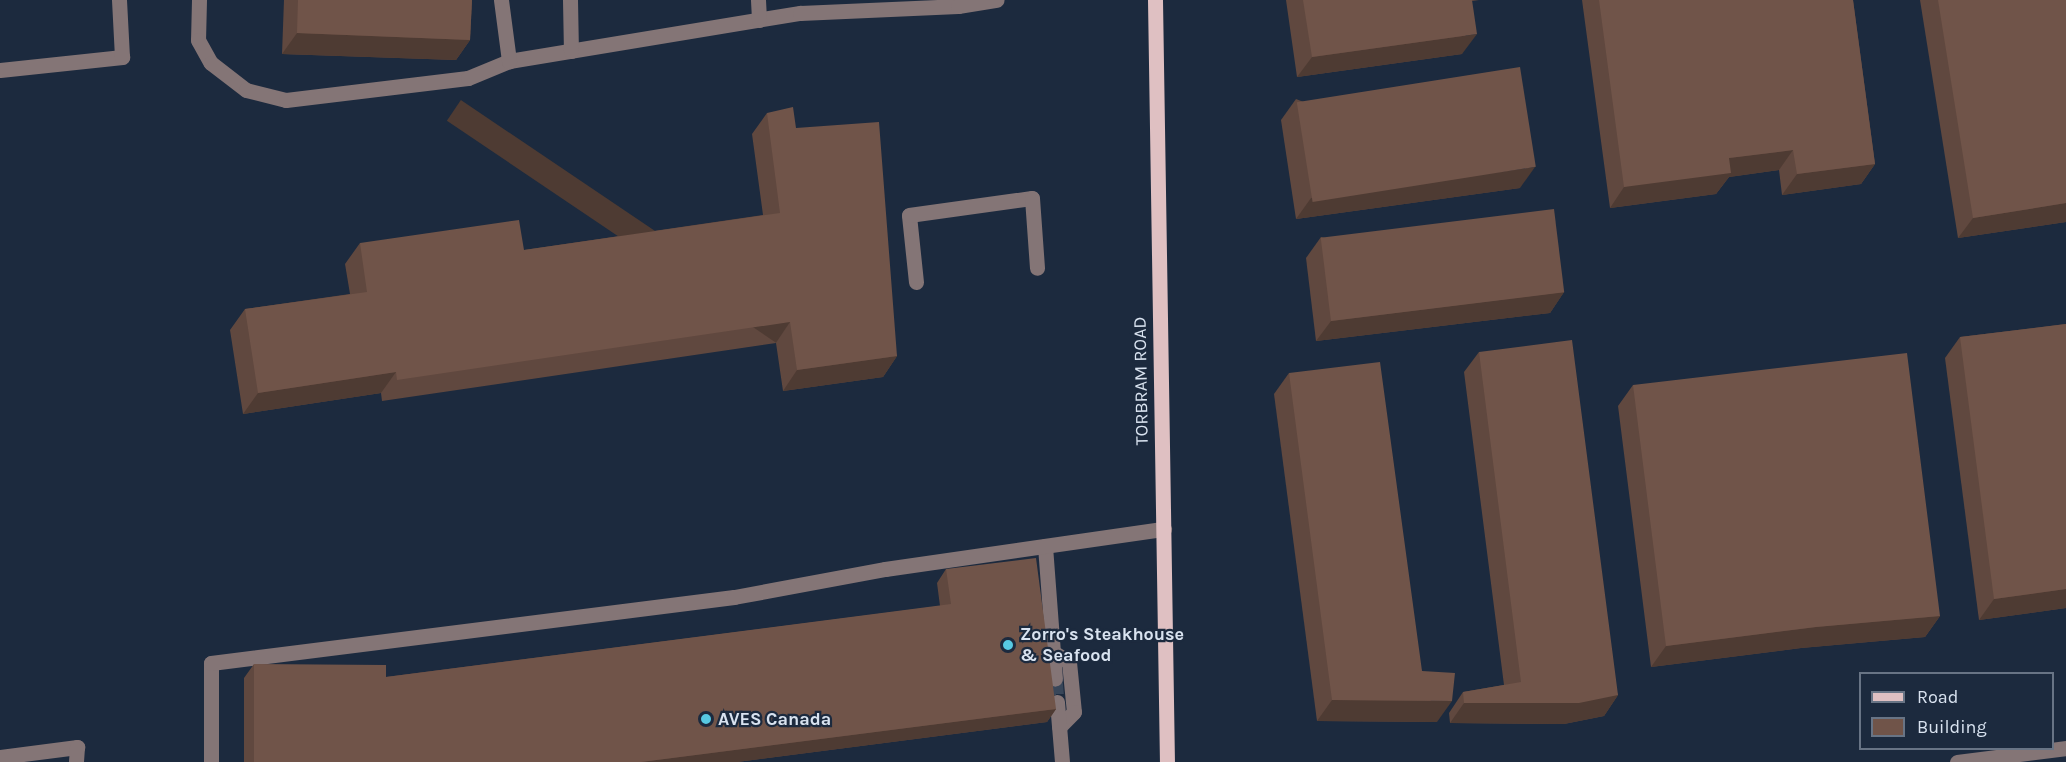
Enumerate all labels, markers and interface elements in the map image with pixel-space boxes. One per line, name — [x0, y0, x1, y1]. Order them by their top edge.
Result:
street label: TORBRAM ROAD — [1129, 317, 1153, 445]
place label: Zorro's Steakhouse & Seafood — [1020, 624, 1184, 666]
marker: Zorro's Steakhouse & Seafood — [1001, 638, 1015, 652]
legend — [1859, 672, 2054, 750]
text: Road — [1917, 686, 1958, 708]
place label: AVES Canada — [718, 708, 831, 730]
marker: AVES Canada — [699, 712, 713, 726]
text: Building — [1917, 716, 1987, 738]

